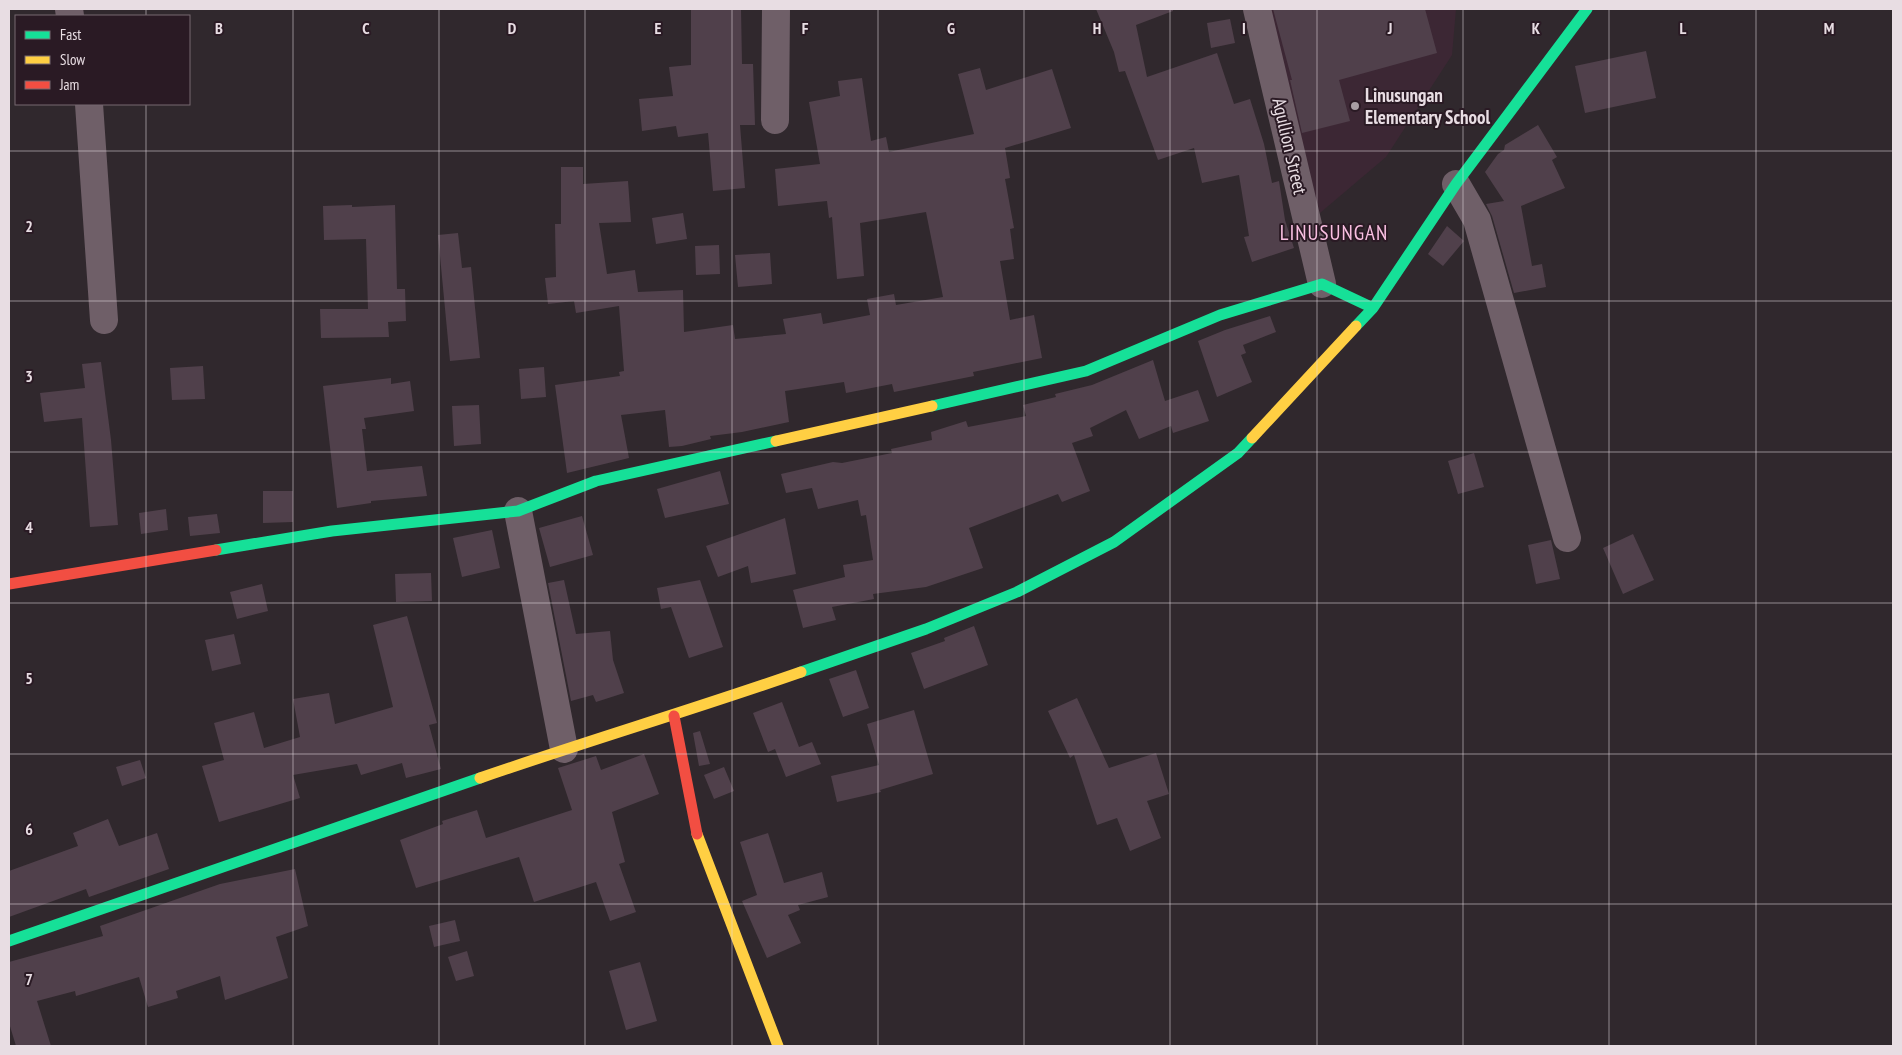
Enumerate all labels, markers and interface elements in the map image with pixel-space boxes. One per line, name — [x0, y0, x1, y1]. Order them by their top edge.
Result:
legend — [15, 15, 190, 105]
text: B — [215, 18, 223, 38]
text: C — [362, 18, 370, 38]
text: D — [508, 18, 517, 38]
text: E — [655, 18, 662, 38]
text: F — [802, 18, 809, 38]
text: G — [947, 18, 955, 38]
text: H — [1093, 18, 1101, 38]
text: I — [1242, 18, 1246, 38]
text: J — [1387, 18, 1392, 38]
text: K — [1532, 18, 1541, 38]
text: L — [1680, 18, 1687, 38]
text: M — [1824, 18, 1834, 38]
text: Fast — [60, 25, 81, 44]
text: Slow — [60, 50, 85, 69]
text: Jam — [59, 75, 79, 94]
place label: Linusungan Elementary School — [1365, 83, 1490, 129]
street label: Agullion Street — [1267, 95, 1313, 197]
marker: Linusungan Elementary School — [1349, 100, 1361, 112]
text: 2 — [25, 216, 33, 236]
district label: LINUSUNGAN — [1280, 219, 1388, 246]
text: 3 — [25, 366, 33, 386]
text: 4 — [25, 517, 33, 537]
text: 5 — [25, 668, 33, 688]
text: 6 — [25, 819, 33, 839]
text: 7 — [25, 969, 33, 989]

